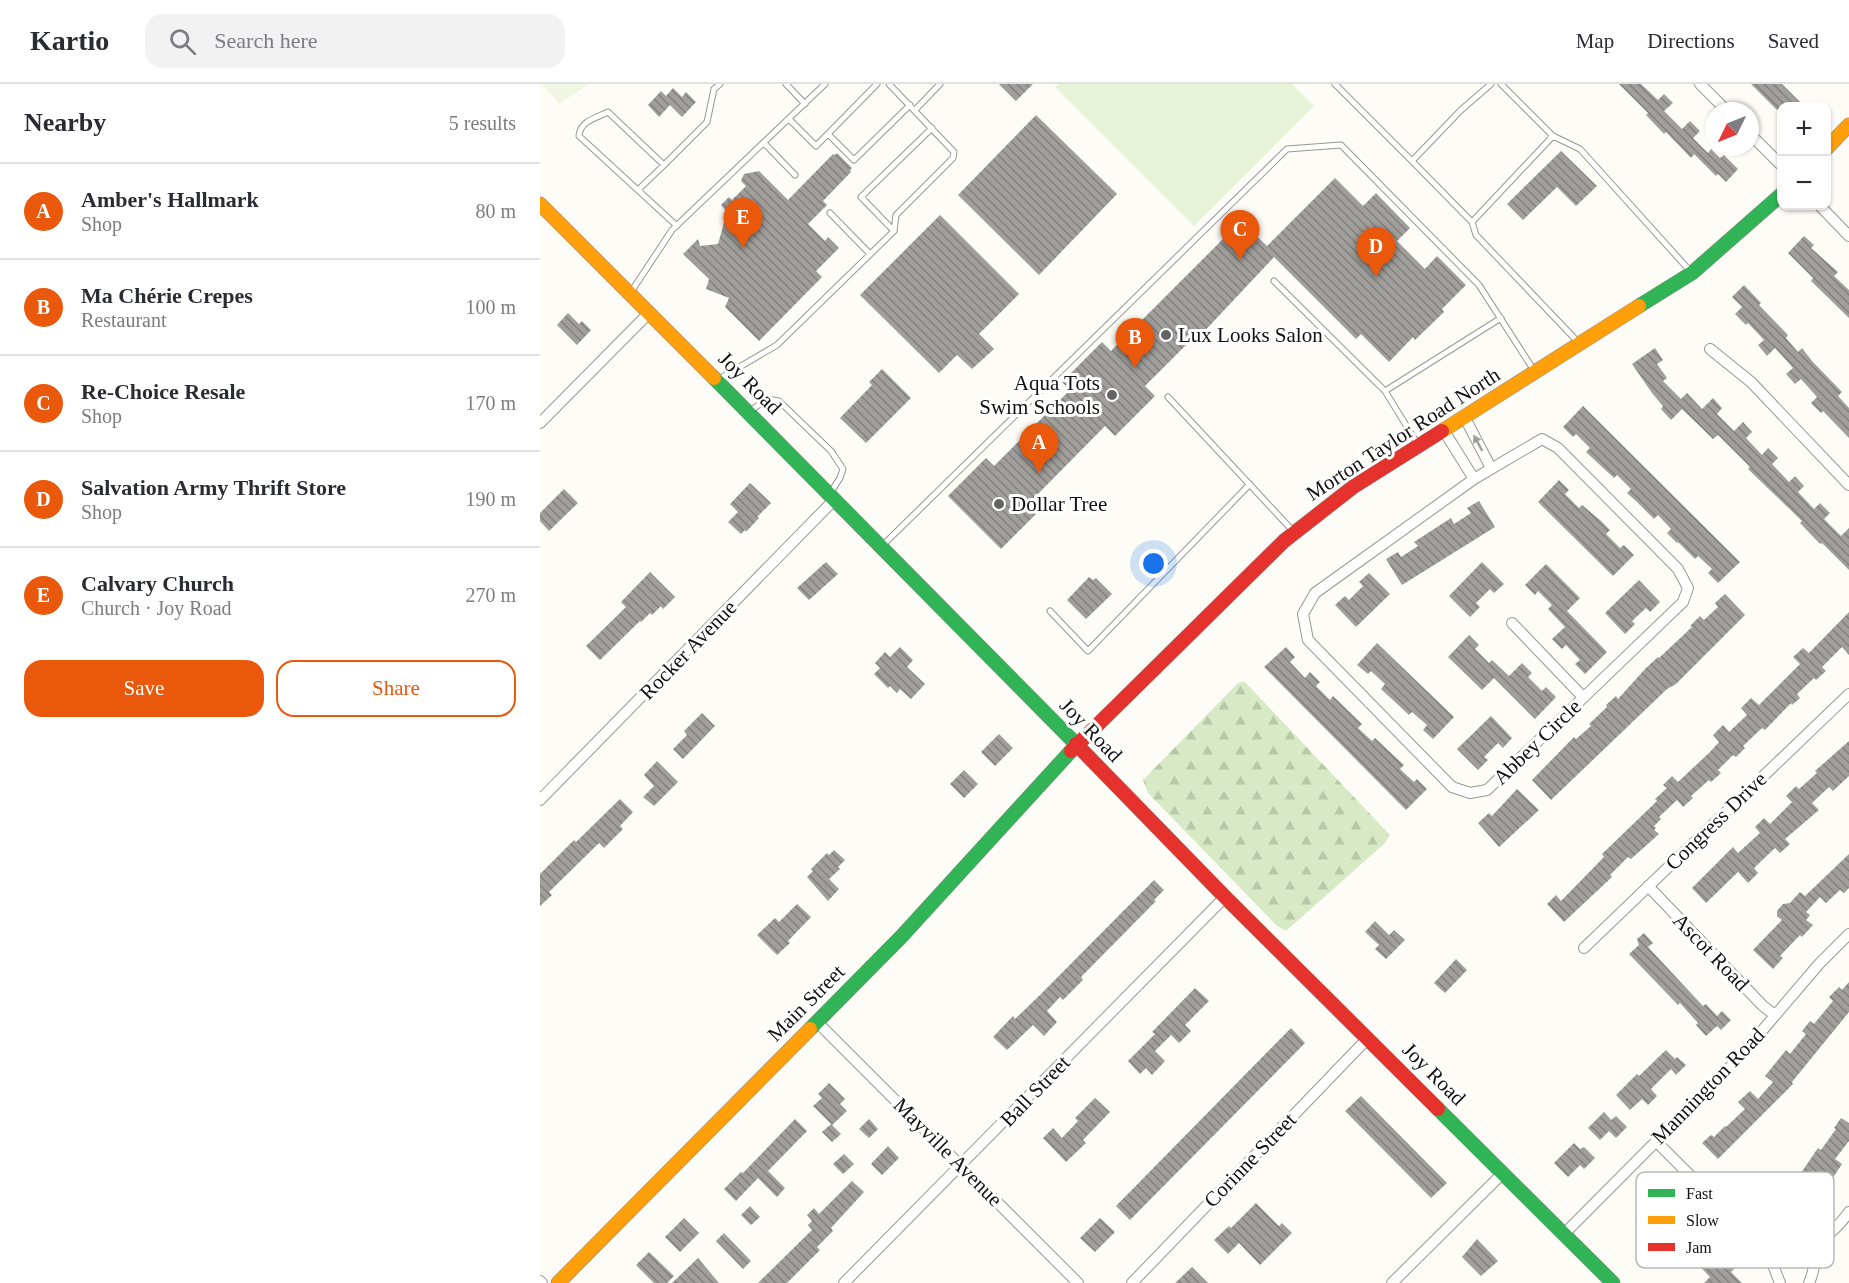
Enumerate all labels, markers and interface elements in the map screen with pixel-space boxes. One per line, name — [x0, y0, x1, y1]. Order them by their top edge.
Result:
search box — [145, 14, 565, 68]
text: Kartio — [30, 25, 109, 56]
icon: search — [166, 25, 199, 58]
text: Search here — [214, 28, 318, 53]
text: Map — [1576, 29, 1614, 53]
text: Directions — [1647, 29, 1735, 53]
text: Saved — [1768, 29, 1819, 53]
north arrow — [1705, 102, 1759, 156]
map controls — [1777, 102, 1831, 210]
button: + — [1777, 102, 1831, 156]
text: Nearby — [24, 108, 106, 137]
text: 5 results — [449, 112, 516, 134]
button: − — [1777, 156, 1831, 210]
text: Amber's Hallmark — [81, 187, 259, 212]
pin: E — [724, 198, 762, 248]
text: A — [36, 200, 51, 222]
text: 80 m — [475, 200, 516, 222]
pin: C — [1220, 210, 1260, 260]
text: Shop — [81, 213, 122, 235]
pin: D — [1356, 228, 1396, 277]
text: Ma Chérie Crepes — [81, 283, 253, 308]
text: B — [37, 296, 50, 318]
text: 100 m — [465, 296, 516, 318]
text: Restaurant — [81, 309, 167, 331]
pin: B — [1116, 318, 1154, 368]
place label: Lux Looks Salon — [1178, 323, 1323, 347]
marker: Lux Looks Salon — [1159, 328, 1173, 342]
street label: Joy Road — [714, 347, 787, 420]
street label: Morton Taylor Road North — [1302, 362, 1505, 506]
place label: Aqua Tots Swim Schools — [979, 371, 1100, 419]
text: Re-Choice Resale — [81, 379, 245, 404]
marker: Aqua Tots Swim Schools — [1105, 388, 1119, 402]
text: C — [36, 392, 51, 414]
text: 170 m — [465, 392, 516, 414]
text: Shop — [81, 405, 122, 427]
pin: A — [1020, 424, 1058, 473]
one-way arrow — [1473, 435, 1483, 452]
text: Salvation Army Thrift Store — [81, 475, 346, 500]
text: D — [36, 488, 51, 510]
text: 190 m — [465, 488, 516, 510]
place label: Dollar Tree — [1011, 492, 1107, 516]
marker: Dollar Tree — [992, 497, 1006, 511]
text: Shop — [81, 501, 122, 523]
your location — [1139, 549, 1168, 578]
text: Calvary Church — [81, 571, 234, 596]
text: E — [37, 584, 50, 606]
text: 270 m — [465, 584, 516, 606]
street label: Rocker Avenue — [635, 595, 741, 705]
text: Church · Joy Road — [81, 597, 232, 619]
button: Save — [24, 660, 264, 717]
button: Share — [276, 660, 516, 717]
street label: Joy Road — [1055, 693, 1127, 767]
street label: Abbey Circle — [1488, 694, 1586, 790]
street label: Congress Drive — [1660, 767, 1772, 875]
street label: Ascot Road — [1668, 908, 1754, 996]
street label: Main Street — [763, 960, 849, 1046]
street label: Mannington Road — [1646, 1023, 1770, 1149]
street label: Joy Road — [1398, 1038, 1471, 1111]
street label: Ball Street — [995, 1050, 1075, 1131]
street label: Mayville Avenue — [889, 1093, 1007, 1211]
street label: Corinne Street — [1199, 1108, 1301, 1212]
legend — [1636, 1172, 1834, 1268]
text: Fast — [1686, 1185, 1713, 1202]
text: Slow — [1686, 1212, 1719, 1229]
text: Jam — [1686, 1239, 1712, 1256]

